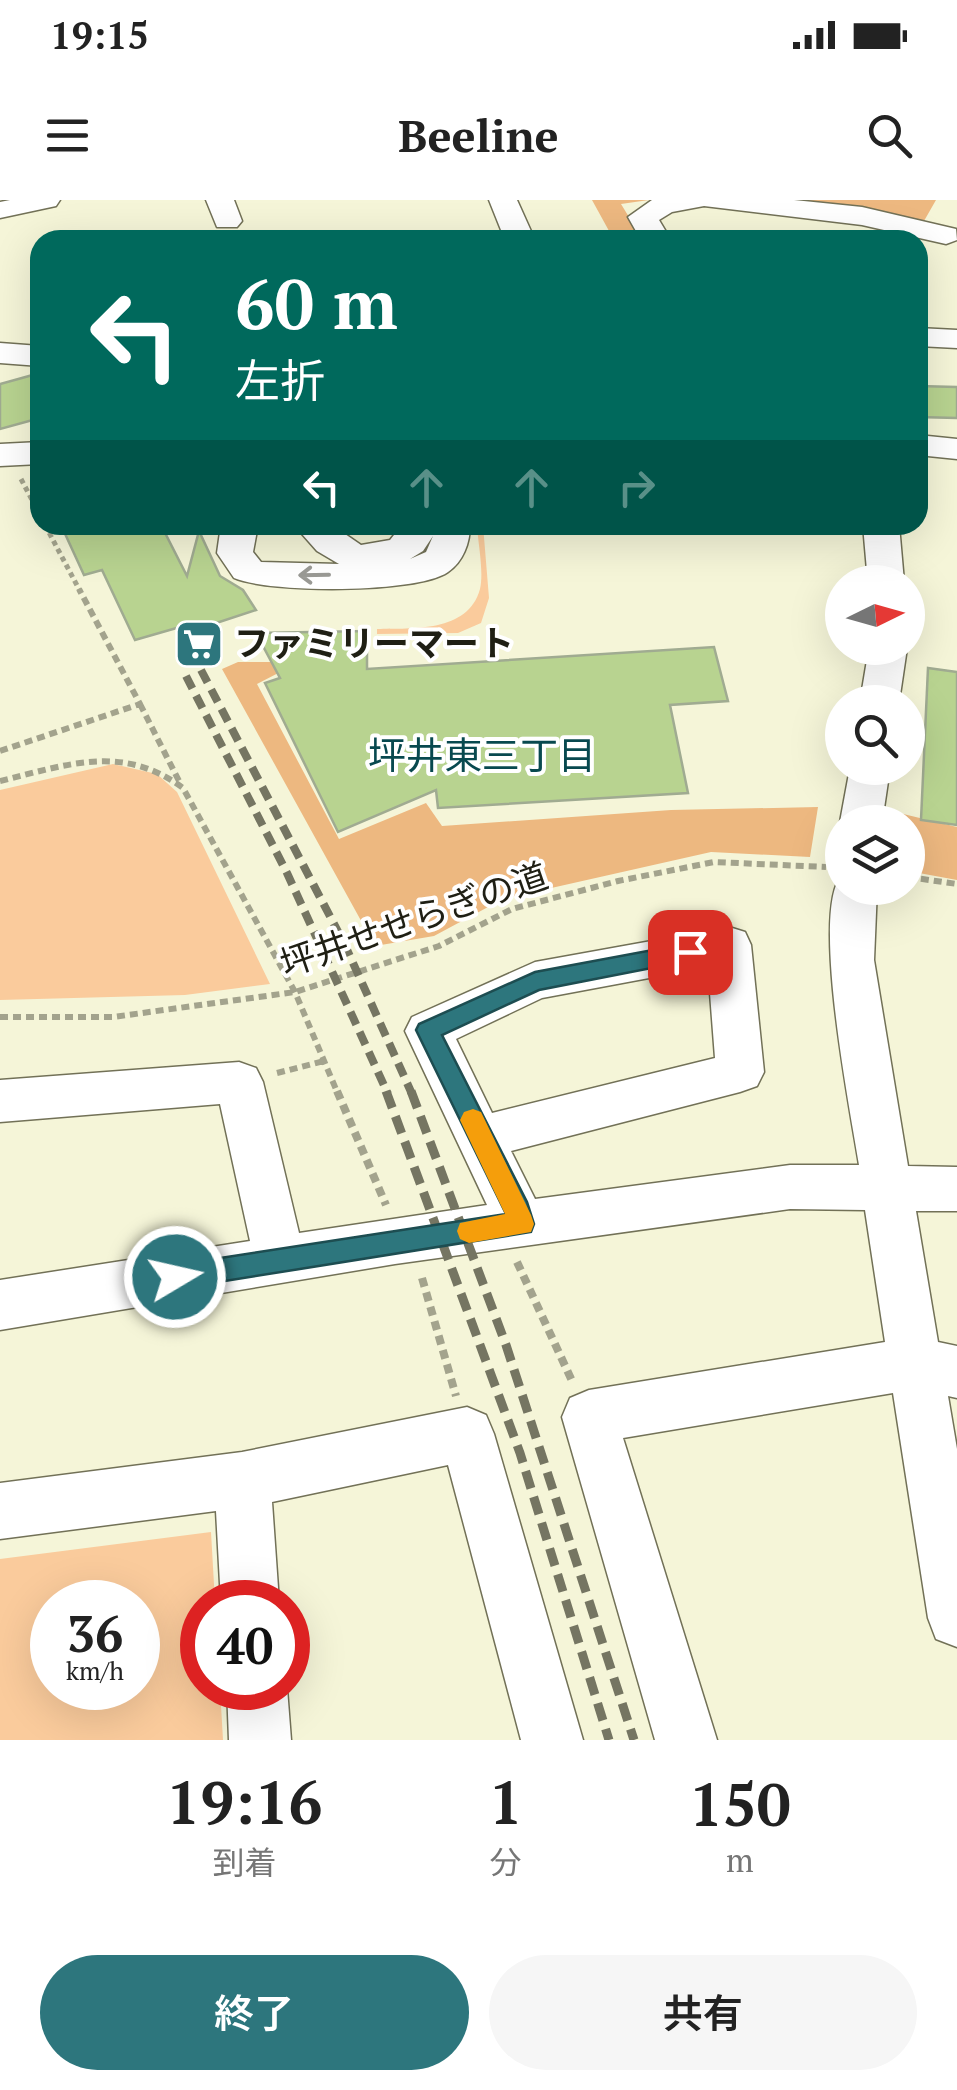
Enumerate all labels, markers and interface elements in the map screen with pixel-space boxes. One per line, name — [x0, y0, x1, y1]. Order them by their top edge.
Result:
text: 19:15 — [50, 10, 149, 60]
text: Beeline — [398, 105, 559, 165]
icon: menu — [40, 108, 95, 163]
icon: search — [862, 108, 917, 163]
text: 60 m — [235, 256, 398, 349]
icon: left — [70, 270, 200, 400]
text: 左折 — [235, 350, 325, 410]
icon: left — [294, 460, 349, 515]
icon: ahead — [399, 460, 454, 515]
icon: ahead — [504, 460, 559, 515]
icon: right — [609, 460, 664, 515]
north arrow — [825, 565, 925, 665]
map controls — [825, 565, 925, 905]
one-way arrow — [299, 566, 332, 584]
supermarket icon: ファミリーマート — [173, 618, 225, 670]
place label: ファミリーマート — [234, 620, 514, 666]
button: search — [825, 685, 925, 785]
district label: 坪井東三丁目 — [368, 730, 596, 780]
button: layers — [825, 805, 925, 905]
street label: 坪井せせらぎの道 — [274, 852, 554, 986]
pin — [648, 910, 733, 995]
icon: arrive — [663, 925, 718, 980]
position arrow — [123, 1225, 227, 1329]
speed limit sign: 40 — [180, 1580, 310, 1710]
text: 36 — [67, 1600, 123, 1666]
text: km/h — [66, 1654, 124, 1687]
text: 19:16 — [166, 1762, 322, 1841]
text: 1 — [489, 1762, 523, 1841]
text: 150 — [689, 1764, 791, 1843]
text: m — [726, 1839, 754, 1881]
text: 到着 — [212, 1841, 276, 1883]
text: 分 — [490, 1841, 522, 1883]
button: 終了 — [40, 1955, 469, 2070]
button: 共有 — [489, 1955, 917, 2070]

